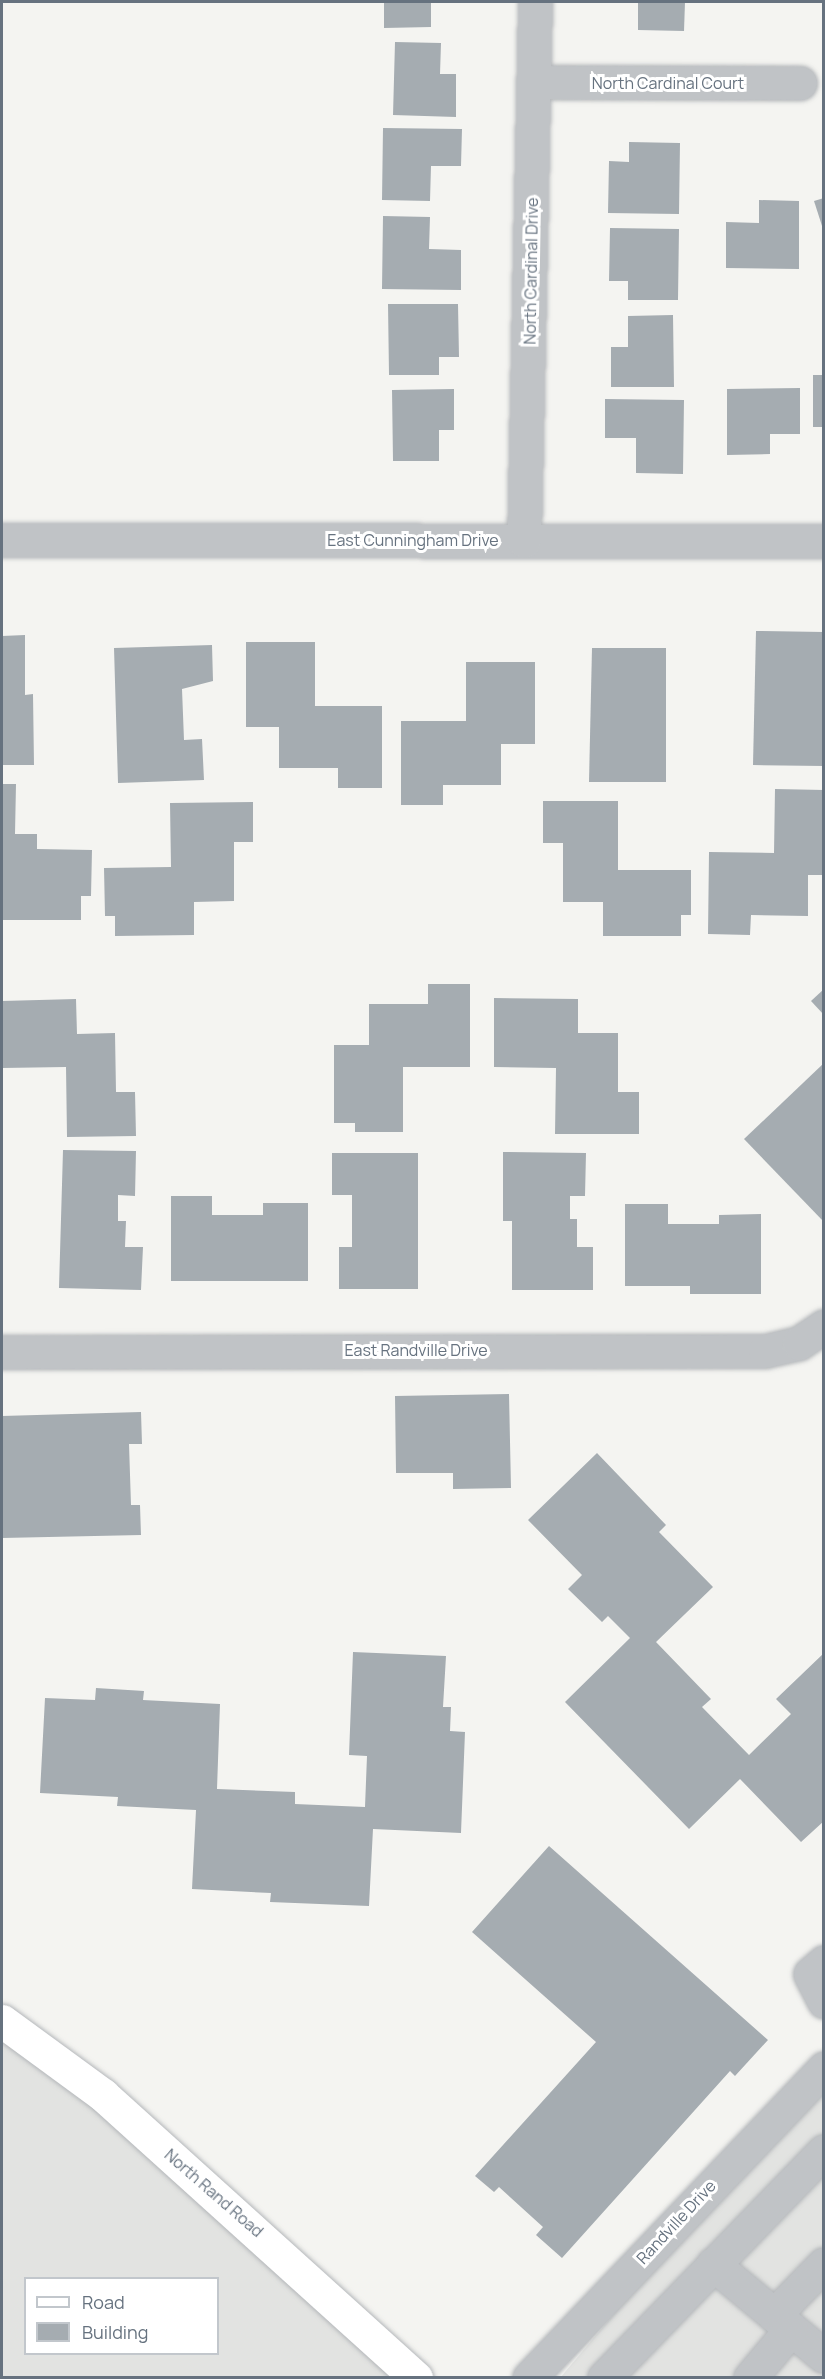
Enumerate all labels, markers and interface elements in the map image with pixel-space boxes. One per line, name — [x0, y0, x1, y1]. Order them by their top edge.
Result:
street label: North Cardinal Court — [592, 73, 744, 93]
street label: North Cardinal Drive — [520, 197, 542, 345]
street label: East Cunningham Drive — [327, 530, 499, 550]
street label: East Randville Drive — [344, 1340, 488, 1360]
street label: North Rand Road — [161, 2145, 267, 2241]
street label: Randville Drive — [632, 2176, 720, 2268]
legend — [24, 2277, 219, 2355]
text: Road — [82, 2290, 125, 2314]
text: Building — [82, 2320, 148, 2344]

